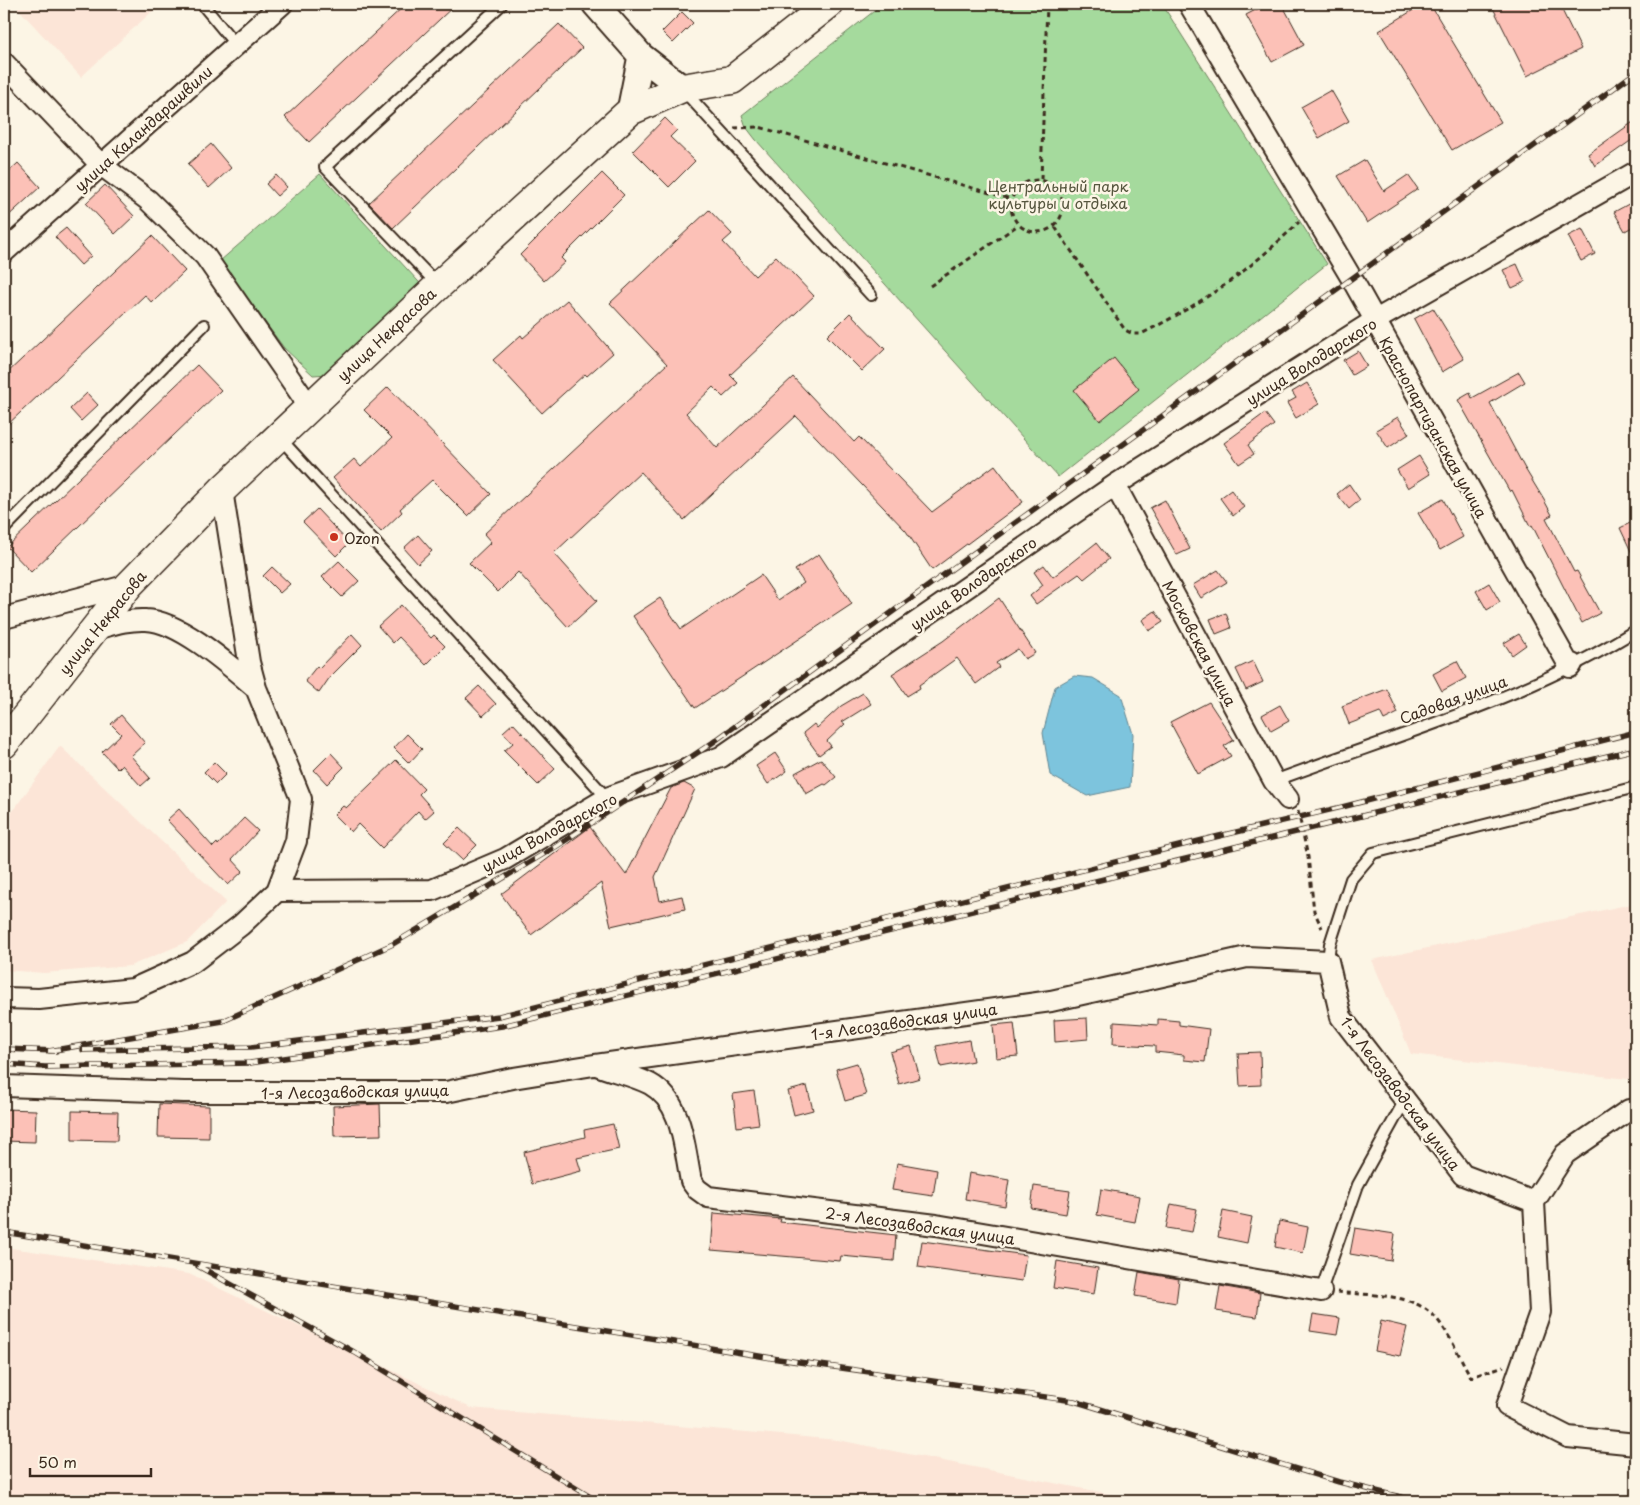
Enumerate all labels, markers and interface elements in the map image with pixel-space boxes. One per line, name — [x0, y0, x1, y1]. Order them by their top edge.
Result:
street label: улица Каландарашвили — [69, 60, 217, 196]
park label: Центральный парк культуры и отдыха — [988, 174, 1128, 214]
street label: улица Некрасова — [331, 281, 441, 386]
street label: улица Володарского — [1241, 311, 1381, 411]
street label: Краснопартизанская улица — [1374, 332, 1494, 522]
place label: Ozon — [344, 526, 380, 549]
street label: улица Володарского — [905, 530, 1041, 636]
marker: Ozon — [328, 531, 340, 543]
street label: улица Некрасова — [53, 564, 152, 679]
street label: Московская улица — [1157, 576, 1243, 710]
street label: Садовая улица — [1396, 669, 1510, 729]
street label: улица Володарского — [477, 787, 621, 877]
street label: 1-я Лесозаводская улица — [810, 996, 999, 1045]
street label: 1-я Лесозаводская улица — [1335, 1011, 1467, 1175]
street label: 1-я Лесозаводская улица — [261, 1078, 450, 1104]
street label: 2-я Лесозаводская улица — [824, 1200, 1017, 1250]
scale bar — [30, 1445, 151, 1477]
text: 50 m — [38, 1450, 77, 1473]

